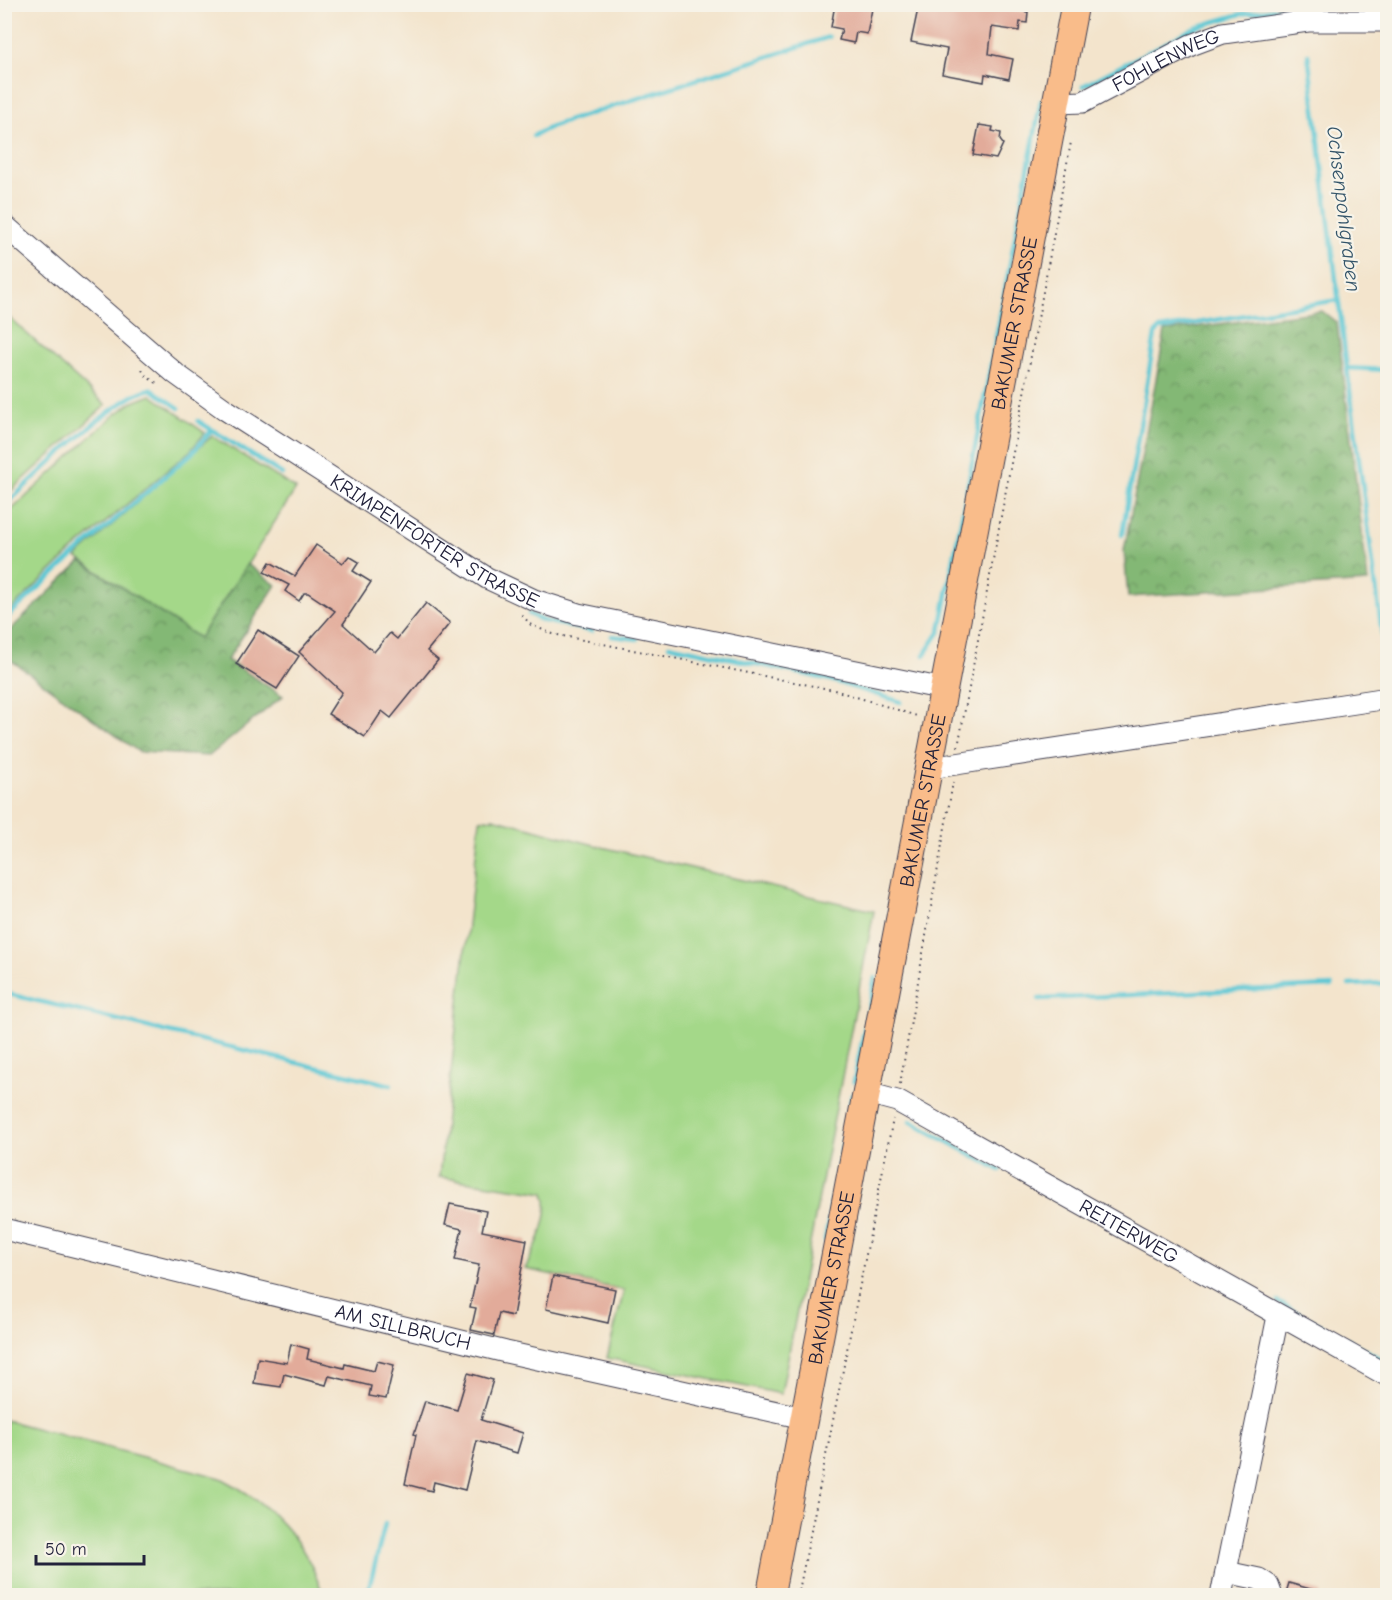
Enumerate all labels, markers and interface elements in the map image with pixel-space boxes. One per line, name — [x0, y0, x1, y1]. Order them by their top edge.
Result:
street label: FOHLENWEG — [1108, 24, 1223, 96]
water label: Ochsenpohlgraben — [1322, 125, 1366, 293]
street label: BAKUMER STRASSE — [986, 235, 1042, 412]
street label: KRIMPENFORTER STRASSE — [326, 469, 543, 612]
street label: BAKUMER STRASSE — [895, 712, 950, 889]
street label: BAKUMER STRASSE — [803, 1189, 859, 1366]
street label: REITERWEG — [1076, 1194, 1183, 1268]
street label: AM SILLBRUCH — [333, 1299, 473, 1355]
scale bar — [36, 1528, 144, 1566]
text: 50 m — [45, 1539, 87, 1560]

